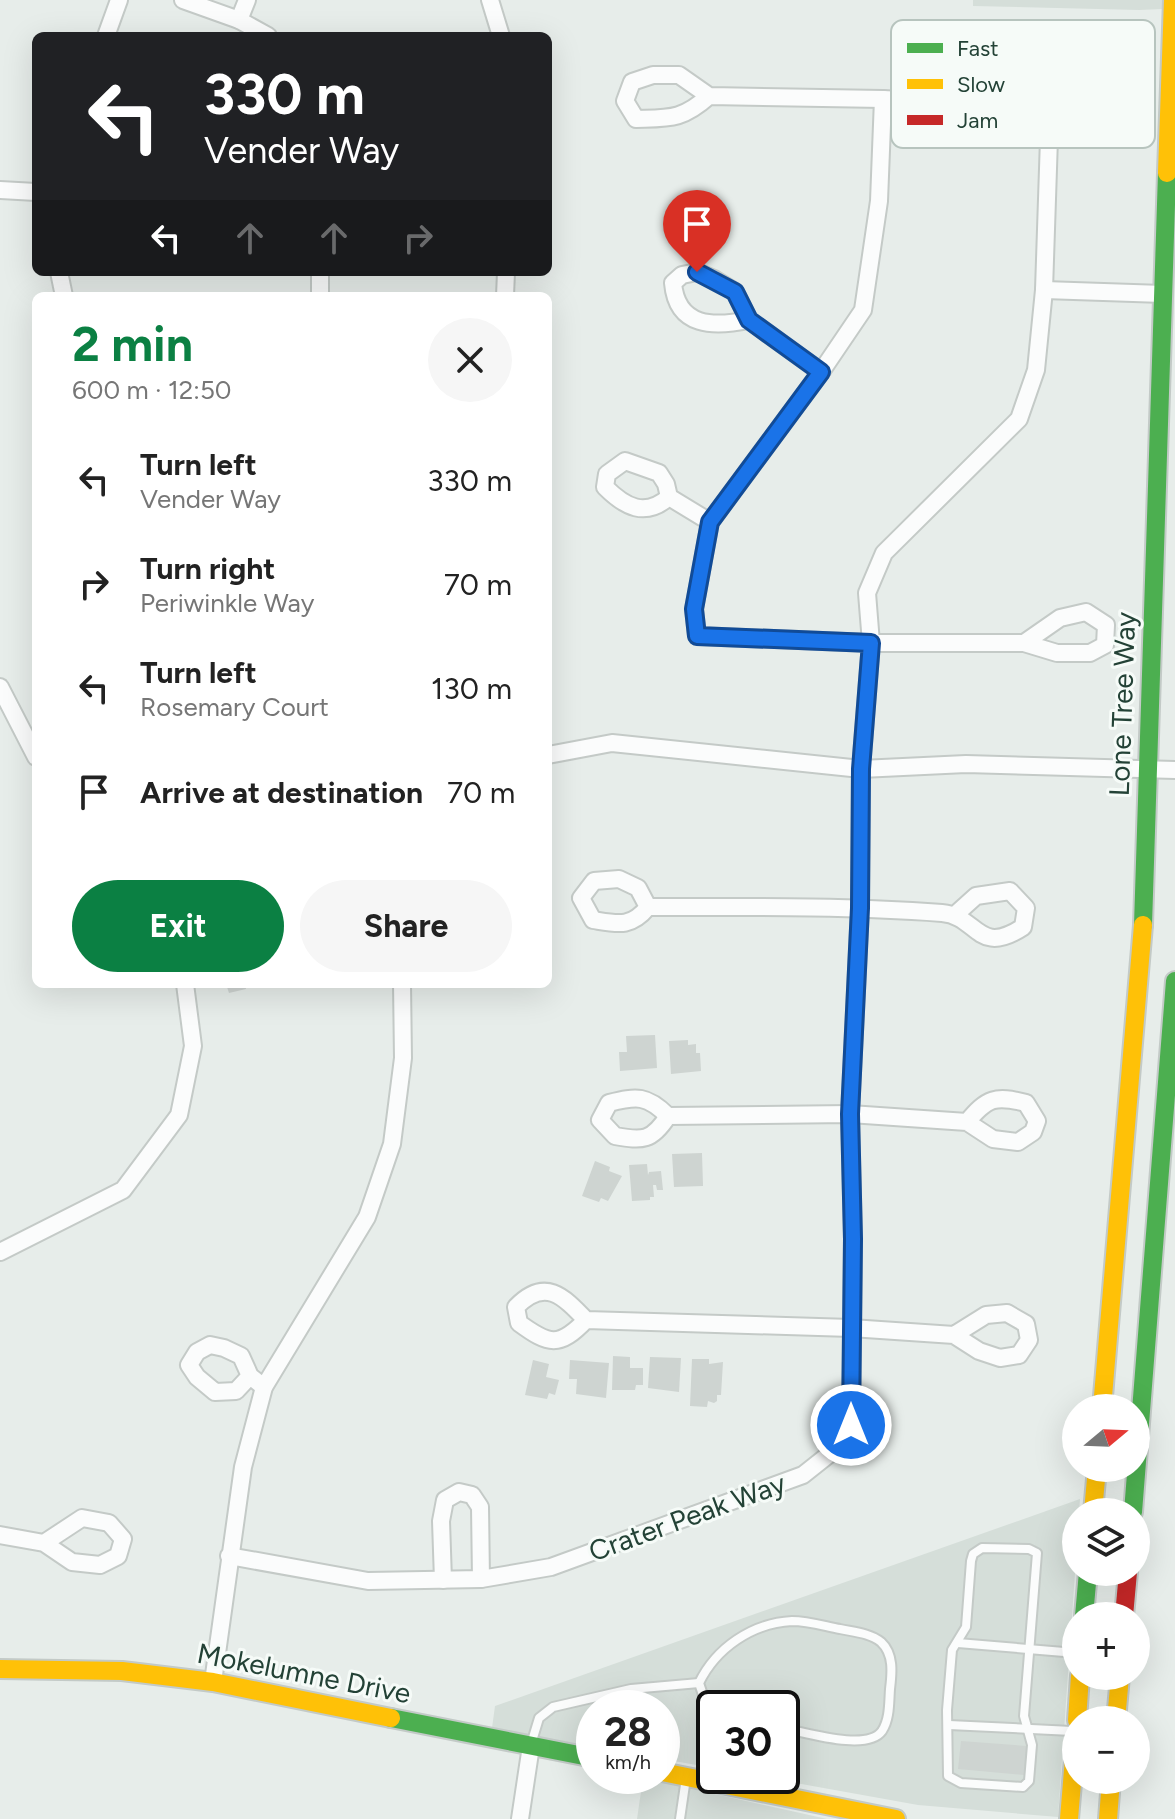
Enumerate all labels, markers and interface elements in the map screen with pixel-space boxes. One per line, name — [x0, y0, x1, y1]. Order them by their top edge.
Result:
legend — [891, 20, 1155, 148]
text: Fast — [957, 35, 999, 62]
text: 330 m — [204, 61, 365, 128]
icon: left — [72, 64, 176, 168]
text: Slow — [957, 71, 1006, 98]
text: Jam — [957, 107, 998, 134]
text: Vender Way — [204, 129, 399, 172]
pin — [663, 190, 731, 272]
icon: arrive — [675, 202, 719, 246]
icon: left — [144, 216, 188, 260]
icon: ahead — [228, 216, 272, 260]
icon: ahead — [312, 216, 356, 260]
icon: right — [396, 216, 440, 260]
text: 2 min — [72, 315, 193, 373]
button: close — [428, 318, 512, 402]
text: 600 m · 12:50 — [72, 374, 232, 406]
text: Turn left — [140, 446, 257, 483]
icon: left — [72, 458, 116, 502]
text: 330 m — [427, 462, 512, 499]
text: Vender Way — [140, 483, 281, 515]
text: Turn right — [140, 550, 275, 587]
icon: right — [72, 562, 116, 606]
text: 70 m — [444, 566, 512, 603]
text: Periwinkle Way — [140, 587, 314, 619]
street label: Lone Tree Way — [1102, 611, 1142, 797]
text: Turn left — [140, 654, 257, 691]
icon: left — [72, 666, 116, 710]
text: 130 m — [431, 670, 512, 707]
text: Rosemary Court — [140, 691, 329, 723]
icon: arrive — [72, 770, 116, 814]
text: Arrive at destination — [140, 774, 423, 811]
text: 70 m — [447, 774, 515, 811]
button: Exit — [72, 880, 284, 972]
button: Share — [300, 880, 512, 972]
position arrow — [809, 1383, 893, 1467]
north arrow — [1062, 1394, 1150, 1482]
map controls — [1062, 1394, 1150, 1794]
street label: Crater Peak Way — [584, 1466, 790, 1568]
button: layers — [1062, 1498, 1150, 1586]
button: + — [1062, 1602, 1150, 1690]
street label: Mokelumne Drive — [194, 1636, 414, 1710]
speed limit sign: 30 — [696, 1690, 800, 1794]
button: − — [1062, 1706, 1150, 1794]
text: 28 — [604, 1708, 652, 1756]
text: km/h — [605, 1750, 651, 1774]

